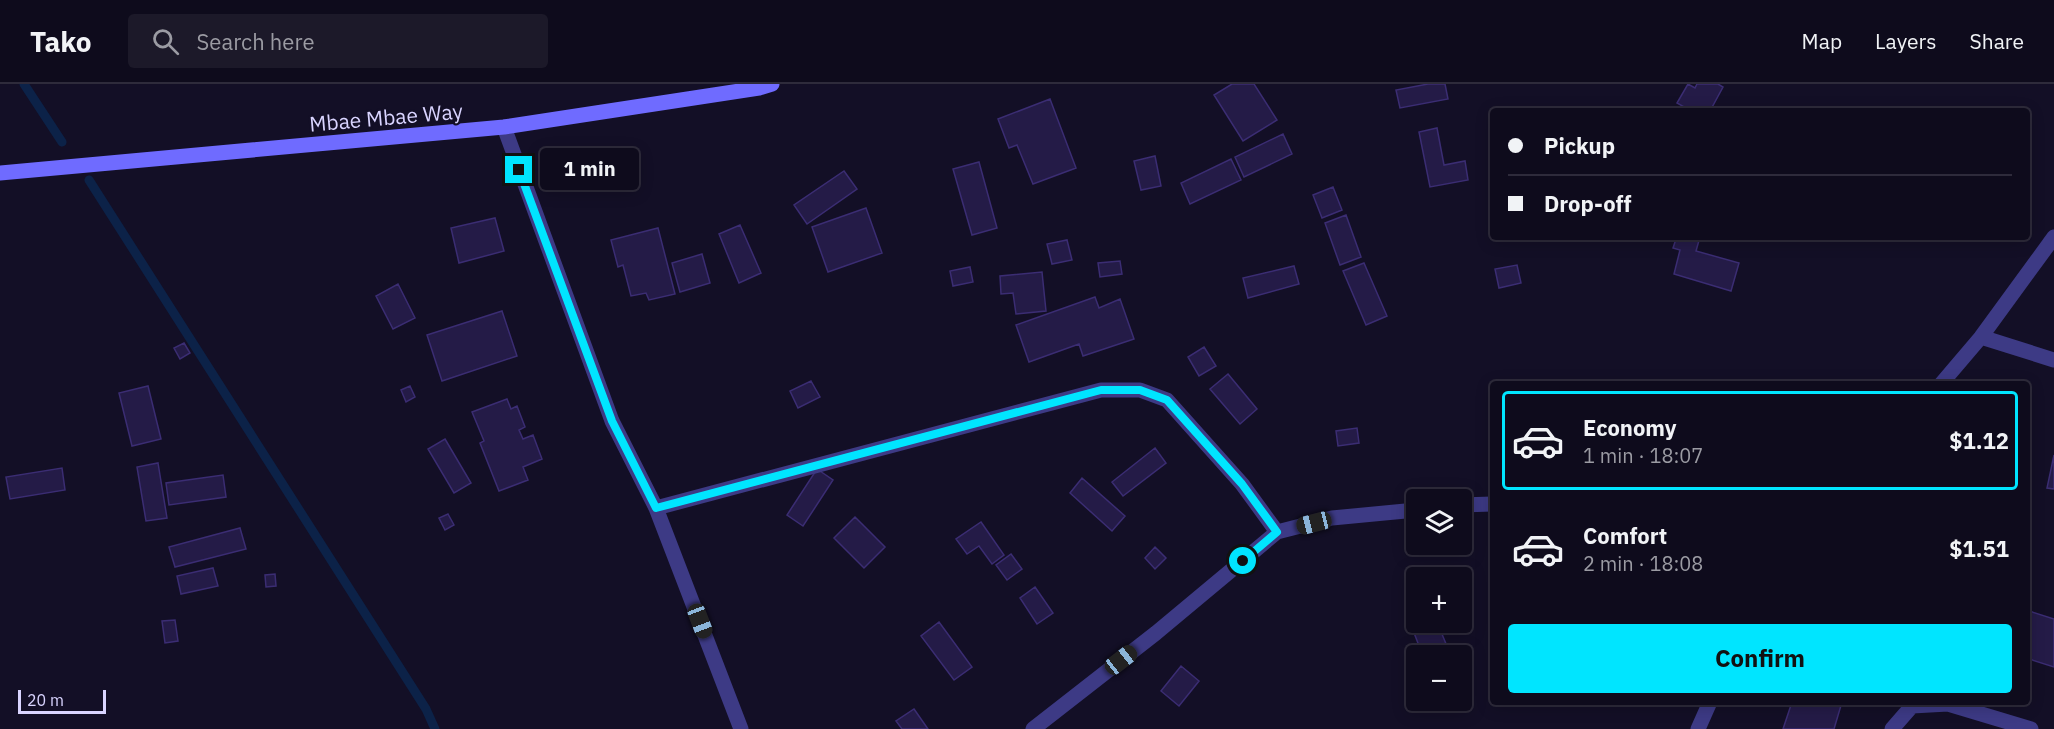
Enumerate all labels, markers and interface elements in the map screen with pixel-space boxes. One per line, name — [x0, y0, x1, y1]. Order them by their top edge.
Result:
search box — [128, 14, 548, 68]
text: Tako — [30, 23, 92, 60]
icon: search — [149, 25, 182, 58]
text: Search here — [197, 27, 314, 56]
text: Map — [1802, 27, 1842, 55]
text: Layers — [1875, 27, 1937, 55]
text: Share — [1970, 27, 2024, 55]
street label: Mbae Mbae Way — [308, 96, 464, 138]
text: Pickup — [1544, 131, 1615, 160]
callout: 1 min — [540, 149, 639, 191]
text: 1 min — [563, 155, 616, 182]
route end — [505, 156, 532, 183]
text: Drop-off — [1544, 189, 1631, 218]
text: Economy — [1583, 413, 1677, 442]
icon: car — [1511, 414, 1565, 468]
text: $1.12 — [1949, 426, 2009, 455]
text: 1 min · 18:07 — [1583, 442, 1703, 469]
map controls — [1406, 489, 1472, 711]
button: layers — [1406, 489, 1472, 555]
car — [1294, 510, 1334, 536]
text: Comfort — [1583, 521, 1667, 550]
icon: car — [1511, 522, 1565, 576]
text: $1.51 — [1949, 534, 2009, 563]
route start — [1229, 547, 1256, 574]
text: 2 min · 18:08 — [1583, 550, 1703, 577]
button: + — [1406, 567, 1472, 633]
car — [685, 601, 715, 641]
button: Confirm — [1508, 624, 2012, 693]
car — [1101, 642, 1141, 678]
button: − — [1406, 645, 1472, 711]
scale bar — [18, 687, 106, 714]
text: 20 m — [27, 690, 64, 710]

